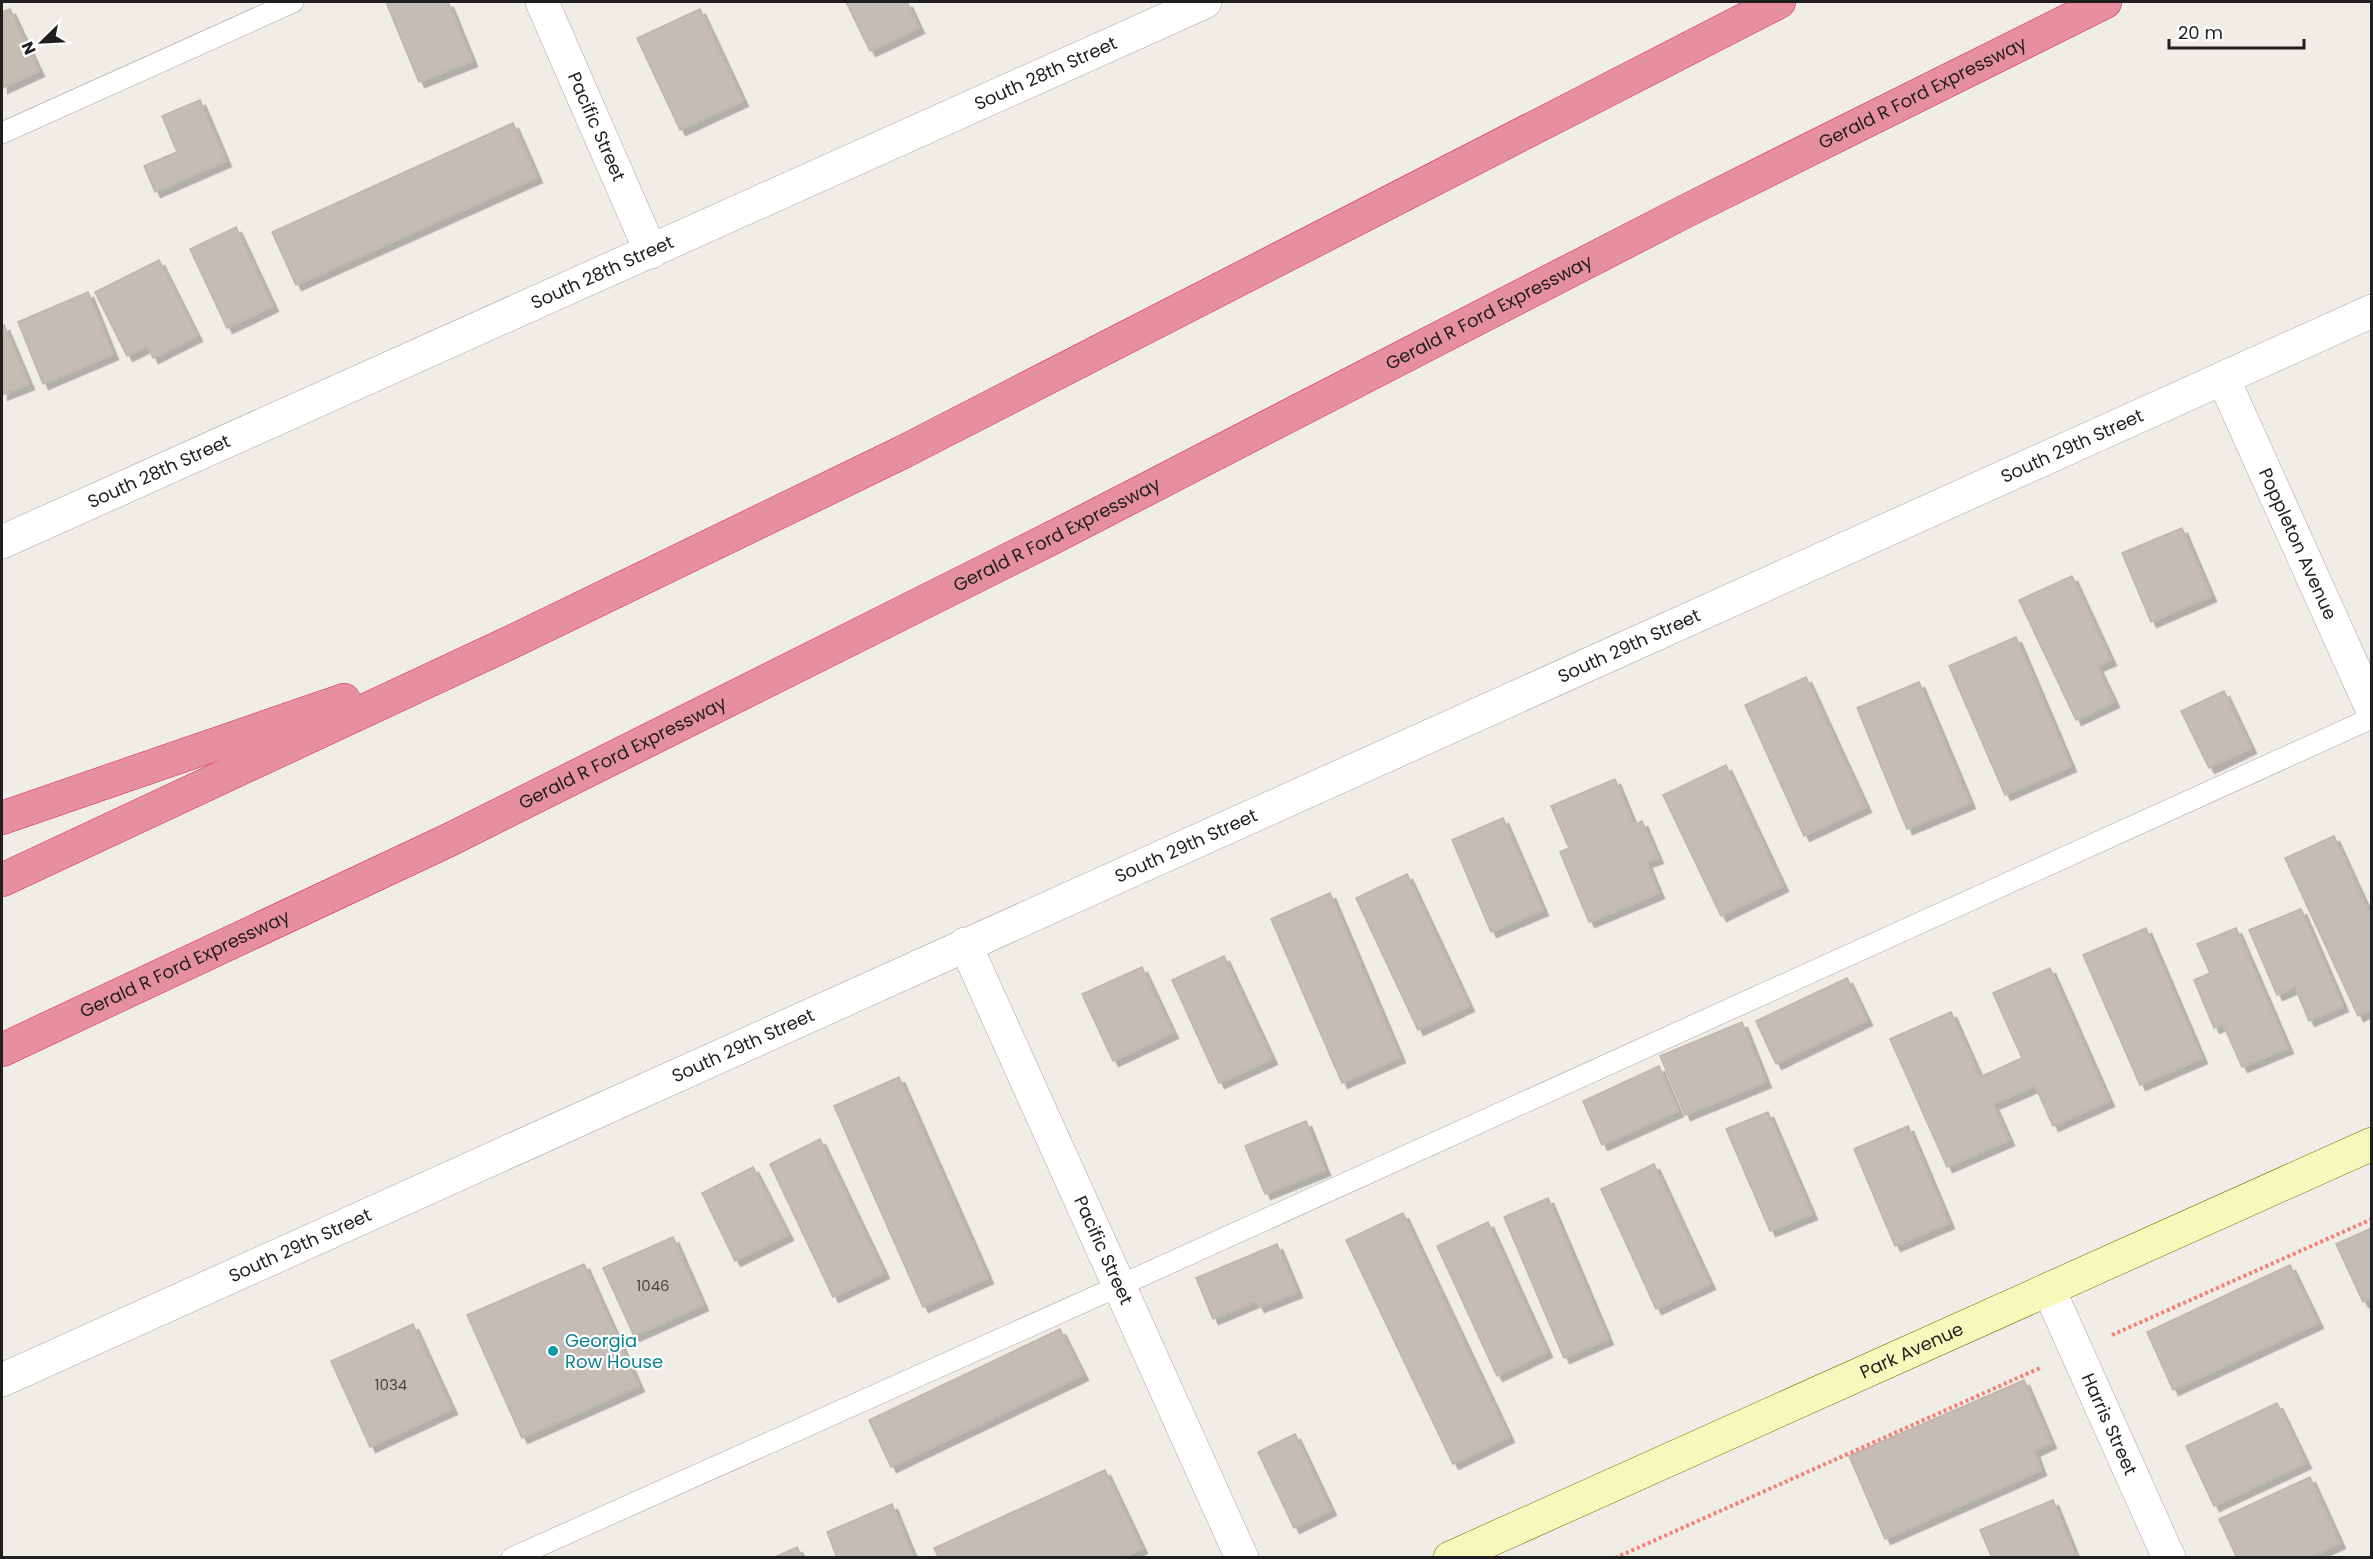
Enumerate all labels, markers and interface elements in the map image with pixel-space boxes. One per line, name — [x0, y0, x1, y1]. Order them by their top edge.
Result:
north arrow — [12, 12, 72, 72]
scale bar — [2169, 12, 2304, 50]
text: 20 m — [2178, 20, 2223, 45]
street label: South 28th Street — [970, 30, 1121, 116]
street label: Gerald R Ford Expressway — [1814, 30, 2031, 155]
text: N — [16, 38, 42, 58]
street label: Pacific Street — [562, 68, 632, 185]
street label: South 28th Street — [527, 229, 677, 315]
street label: Gerald R Ford Expressway — [1381, 248, 1596, 376]
street label: South 29th Street — [1997, 403, 2147, 489]
street label: South 28th Street — [83, 428, 234, 514]
street label: Poppleton Avenue — [2253, 464, 2343, 624]
street label: Gerald R Ford Expressway — [949, 471, 1165, 598]
street label: South 29th Street — [1554, 603, 1704, 689]
street label: Gerald R Ford Expressway — [514, 690, 731, 815]
street label: South 29th Street — [1111, 802, 1261, 888]
street label: Gerald R Ford Expressway — [75, 904, 294, 1024]
street label: South 29th Street — [668, 1002, 818, 1088]
street label: Pacific Street — [1068, 1192, 1139, 1308]
street label: South 29th Street — [225, 1202, 375, 1288]
house number: 1046 — [636, 1275, 670, 1296]
street label: Park Avenue — [1856, 1316, 1967, 1384]
place label: Georgia Row House — [565, 1328, 663, 1374]
marker: Georgia Row House — [546, 1344, 560, 1358]
street label: Harris Street — [2076, 1369, 2143, 1479]
house number: 1034 — [375, 1374, 407, 1395]

